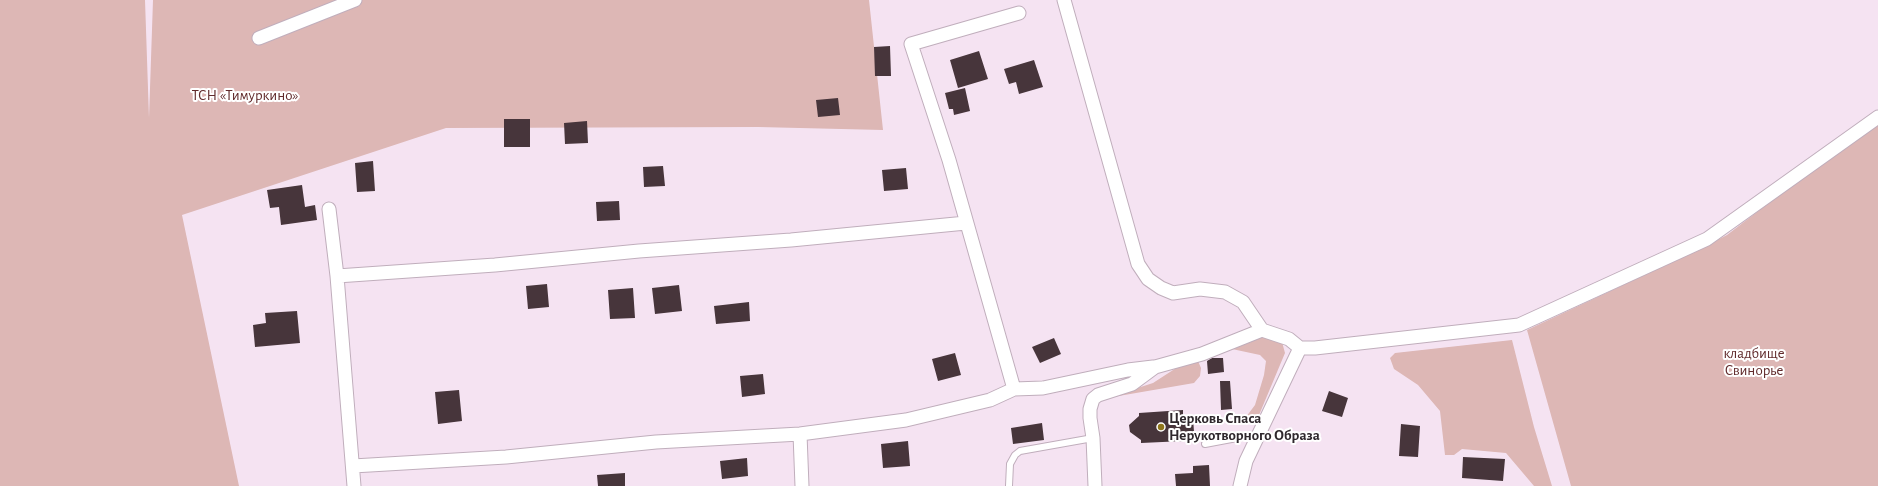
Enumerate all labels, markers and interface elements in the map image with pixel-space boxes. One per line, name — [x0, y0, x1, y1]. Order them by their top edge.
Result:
park label: ТСН «Тимуркино» — [192, 86, 298, 104]
park label: кладбище Свинорье — [1723, 344, 1785, 379]
place label: Церковь Спаса Нерукотворного Образа — [1169, 409, 1320, 444]
marker: Церковь Спаса Нерукотворного Образа — [1156, 422, 1166, 432]

